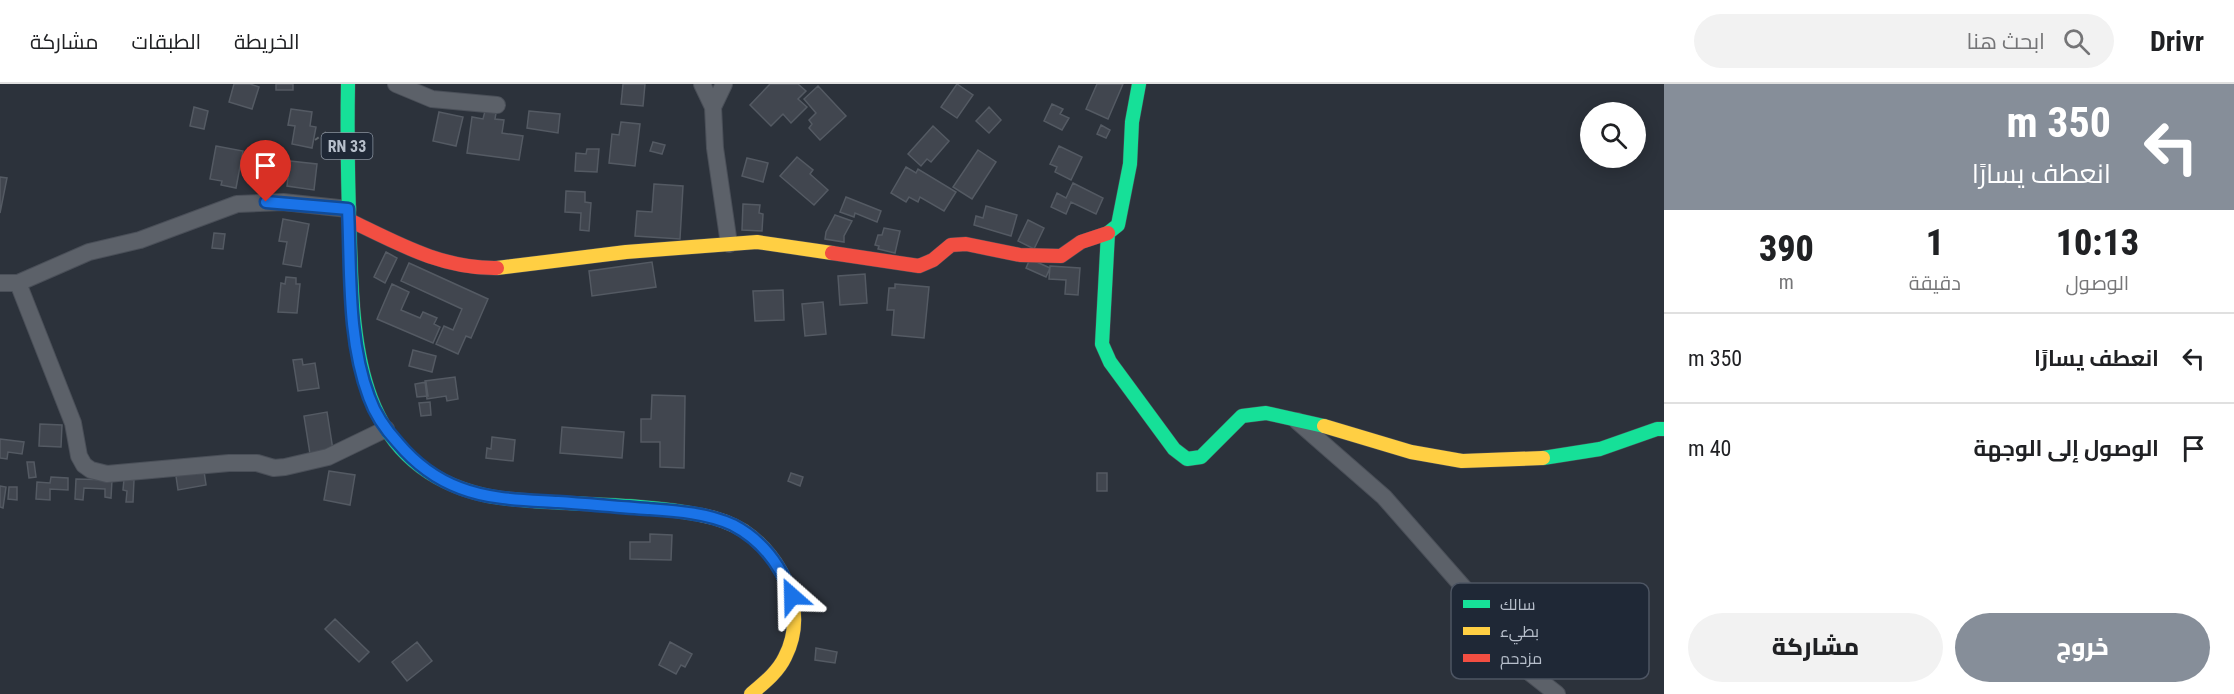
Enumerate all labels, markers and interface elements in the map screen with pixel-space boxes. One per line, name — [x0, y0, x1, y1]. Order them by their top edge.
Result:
search box — [1694, 14, 2114, 68]
icon: search — [2060, 25, 2093, 58]
text: Drivr — [2150, 25, 2204, 58]
text: ابحث هنا — [1966, 29, 2045, 54]
text: مشاركة — [30, 30, 99, 54]
text: الطبقات — [132, 30, 201, 54]
text: الخريطة — [234, 30, 300, 54]
text: 350 m — [2006, 98, 2111, 147]
map controls — [1580, 102, 1646, 168]
button: search — [1580, 102, 1646, 168]
icon: left — [2132, 108, 2210, 186]
road number: RN 33 — [322, 133, 372, 159]
pin — [240, 140, 291, 202]
icon: arrive — [249, 149, 282, 182]
text: انعطف يسارًا — [1972, 158, 2111, 190]
text: 1 — [1926, 222, 1944, 264]
text: 10:13 — [2056, 222, 2139, 264]
text: 390 — [1759, 228, 1814, 270]
text: m — [1779, 270, 1794, 294]
text: دقيقة — [1909, 271, 1961, 295]
text: الوصول — [2066, 271, 2129, 295]
icon: left — [2177, 342, 2210, 375]
text: 350 m — [1688, 346, 1742, 371]
text: انعطف يسارًا — [2034, 346, 2159, 371]
icon: arrive — [2177, 432, 2210, 465]
text: 40 m — [1688, 436, 1731, 461]
text: الوصول إلى الوجهة — [1974, 436, 2159, 461]
position arrow — [760, 564, 824, 628]
legend — [1451, 583, 1649, 679]
text: سالك — [1500, 595, 1535, 614]
button: مشاركة — [1688, 613, 1943, 682]
button: خروج — [1955, 613, 2210, 682]
text: بطيء — [1500, 622, 1539, 645]
text: مزدحم — [1500, 649, 1542, 670]

